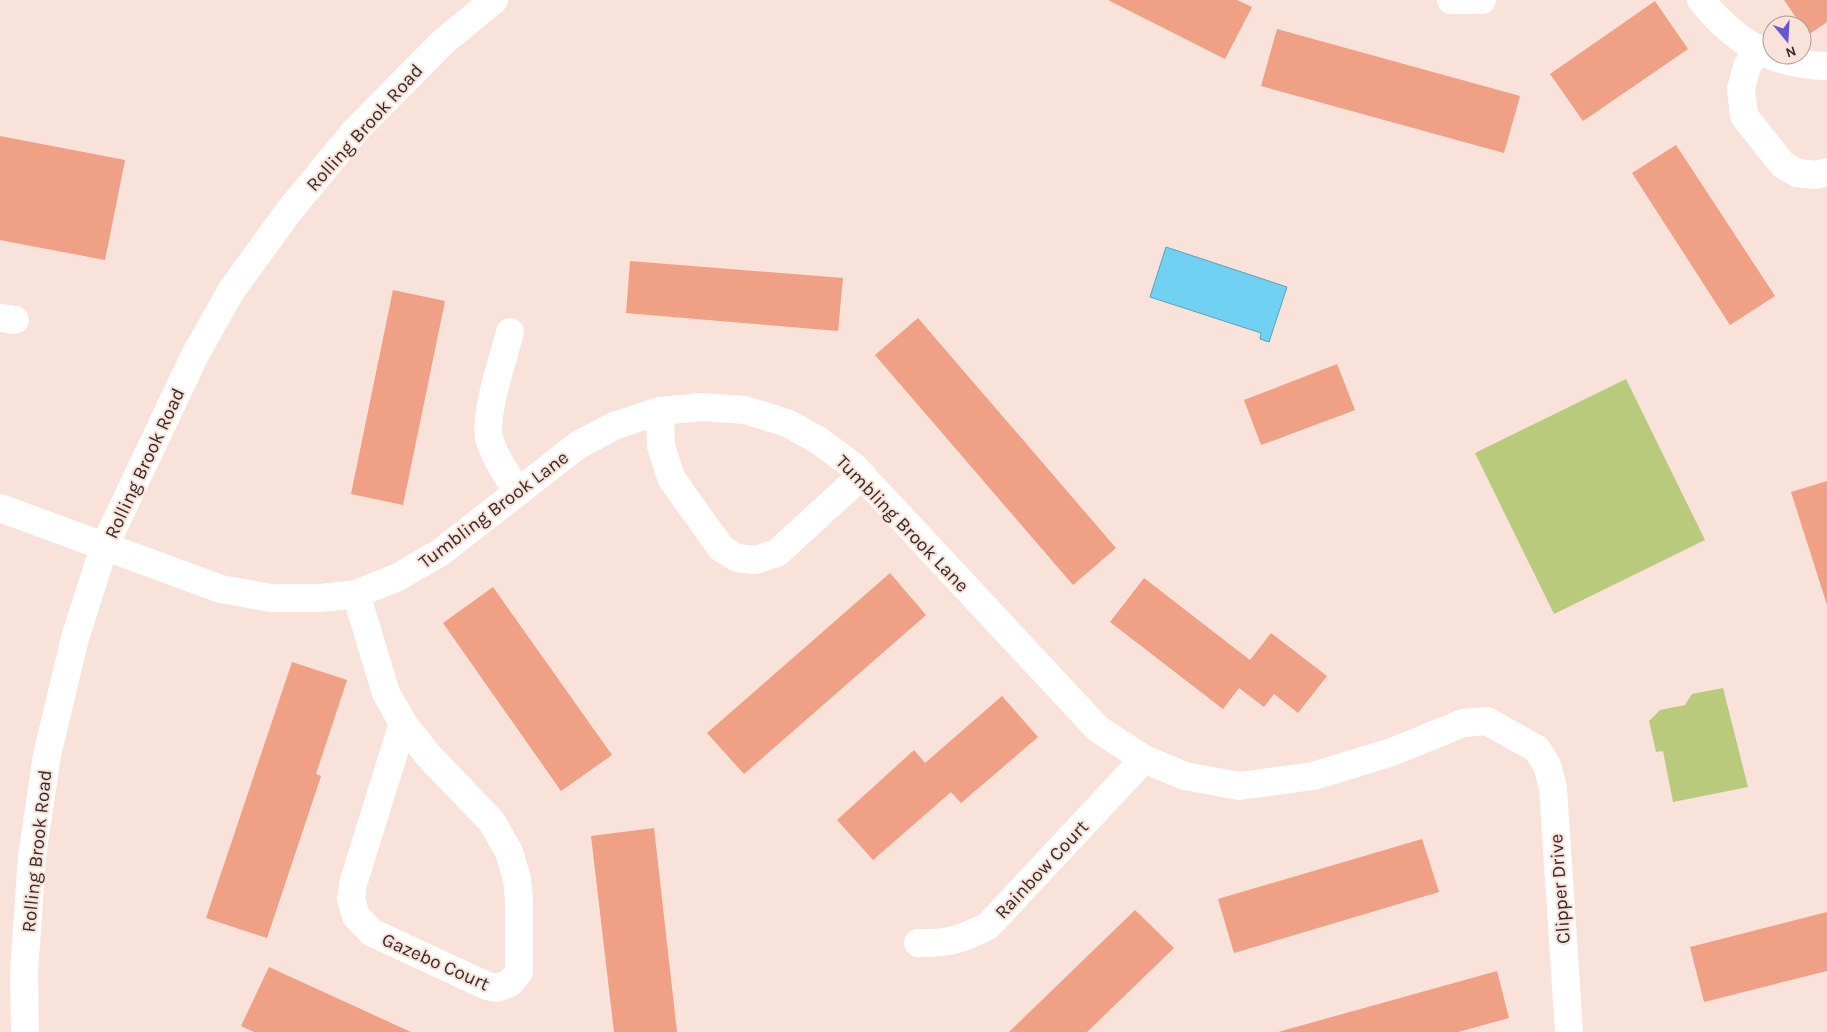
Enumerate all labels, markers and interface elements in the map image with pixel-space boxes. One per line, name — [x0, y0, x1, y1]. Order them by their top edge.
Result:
north arrow — [1762, 15, 1812, 65]
text: N — [1783, 42, 1798, 62]
street label: Rolling Brook Road — [302, 60, 428, 196]
street label: Rolling Brook Road — [100, 385, 189, 542]
street label: Tumbling Brook Lane — [414, 446, 573, 573]
street label: Tumbling Brook Lane — [831, 451, 973, 597]
street label: Rolling Brook Road — [18, 769, 56, 934]
street label: Rainbow Court — [990, 816, 1093, 924]
street label: Clipper Drive — [1545, 833, 1575, 945]
street label: Gazebo Court — [379, 928, 493, 995]

